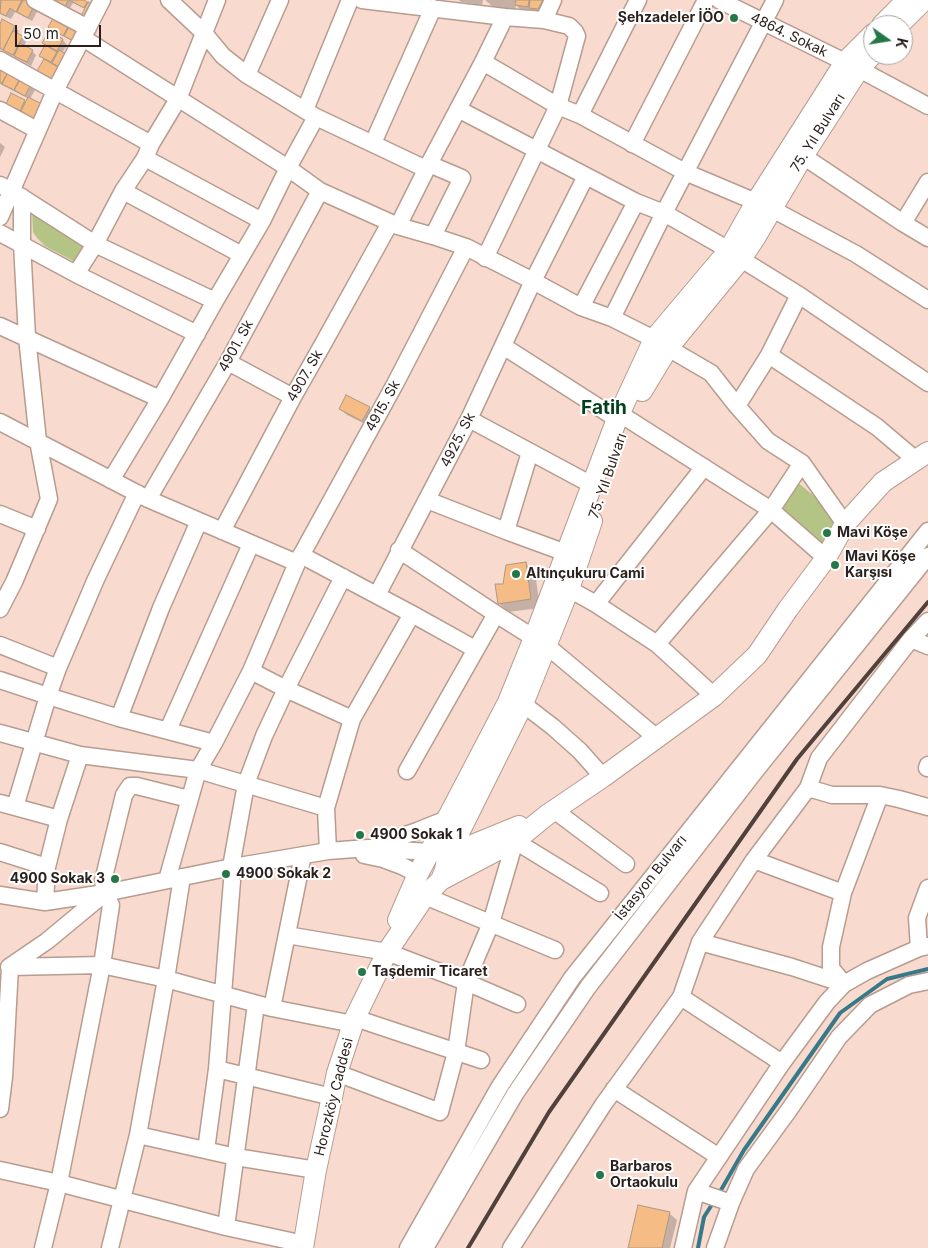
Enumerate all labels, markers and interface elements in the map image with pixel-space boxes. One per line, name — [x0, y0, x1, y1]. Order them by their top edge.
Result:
street label: 4864. Sokak — [748, 9, 830, 61]
place label: Şehzadeler İÖO — [618, 10, 724, 26]
marker: Şehzadeler İÖO — [728, 12, 740, 24]
scale bar — [18, 15, 104, 47]
north arrow — [863, 15, 913, 65]
text: 50 m — [23, 24, 59, 43]
text: K — [893, 36, 912, 50]
street label: 75. Yıl Bulvarı — [787, 91, 849, 175]
street label: 4901. Sk — [215, 317, 257, 375]
street label: 4907. Sk — [283, 347, 327, 405]
street label: 4915. Sk — [362, 377, 404, 435]
district label: Fatih — [581, 397, 627, 419]
street label: 4925. Sk — [437, 410, 479, 470]
street label: 75. Yıl Bulvarı — [586, 431, 630, 521]
place label: Mavi Köşe — [837, 525, 908, 541]
marker: Mavi Köşe — [821, 527, 833, 539]
place label: Mavi Köşe Karşısı — [845, 549, 916, 582]
marker: Mavi Köşe Karşısı — [829, 559, 841, 571]
place label: Altınçukuru Cami — [526, 566, 645, 582]
marker: Altınçukuru Cami — [510, 568, 522, 580]
place label: 4900 Sokak 1 — [370, 827, 462, 843]
marker: 4900 Sokak 1 — [354, 829, 366, 841]
street label: İstasyon Bulvarı — [612, 832, 690, 924]
place label: 4900 Sokak 2 — [236, 866, 331, 882]
marker: 4900 Sokak 2 — [220, 868, 232, 880]
place label: 4900 Sokak 3 — [10, 871, 105, 887]
marker: 4900 Sokak 3 — [109, 873, 121, 885]
place label: Taşdemir Ticaret — [372, 964, 488, 980]
marker: Taşdemir Ticaret — [356, 966, 368, 978]
street label: Horozköy Caddesi — [311, 1036, 357, 1158]
place label: Barbaros Ortaokulu — [610, 1159, 678, 1192]
marker: Barbaros Ortaokulu — [594, 1169, 606, 1181]

